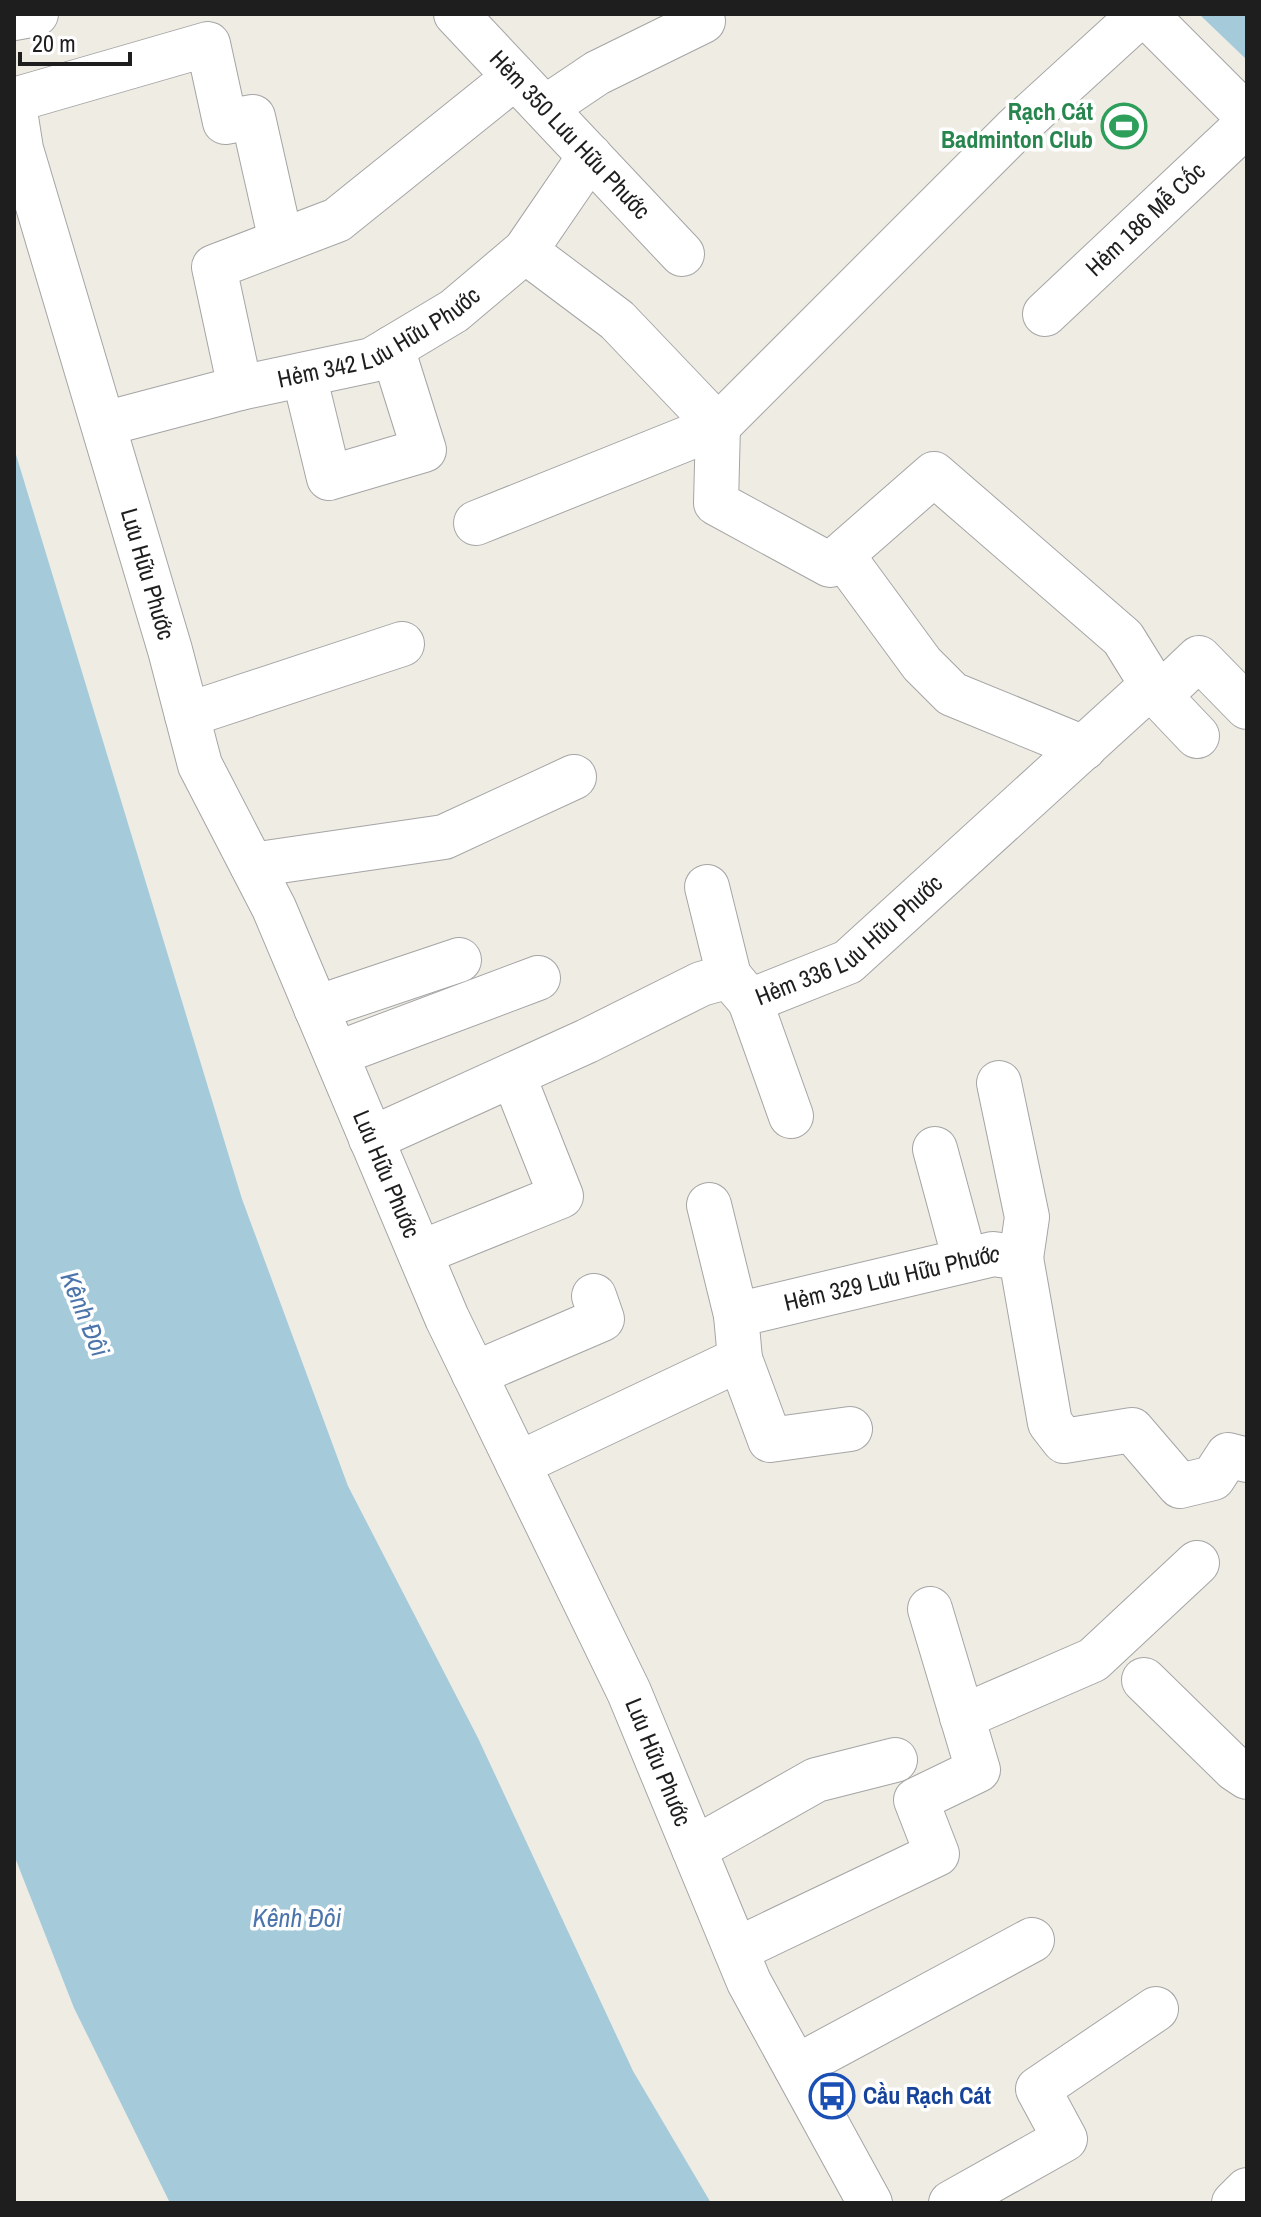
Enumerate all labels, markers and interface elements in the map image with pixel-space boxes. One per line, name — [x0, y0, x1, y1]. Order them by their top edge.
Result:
scale bar — [20, 16, 130, 66]
text: 20 m — [32, 27, 76, 59]
street label: Hẻm 350 Lưu Hữu Phước — [483, 43, 658, 226]
place label: Rạch Cát Badminton Club — [941, 95, 1093, 155]
sports icon: Rạch Cát Badminton Club — [1100, 102, 1148, 150]
street label: Hẻm 186 Mễ Cốc — [1078, 154, 1212, 283]
street label: Hẻm 342 Lưu Hữu Phước — [274, 279, 486, 395]
street label: Lưu Hữu Phước — [114, 504, 183, 644]
street label: Hẻm 336 Lưu Hữu Phước — [750, 867, 949, 1012]
street label: Lưu Hữu Phước — [346, 1105, 428, 1243]
street label: Hẻm 329 Lưu Hữu Phước — [780, 1237, 1002, 1318]
water label: Kênh Đôi — [53, 1266, 118, 1362]
street label: Lưu Hữu Phước — [618, 1693, 700, 1831]
water label: Kênh Đôi — [253, 1900, 342, 1935]
bus stop icon: Cầu Rạch Cát — [808, 2072, 856, 2120]
place label: Cầu Rạch Cát — [863, 2079, 991, 2111]

